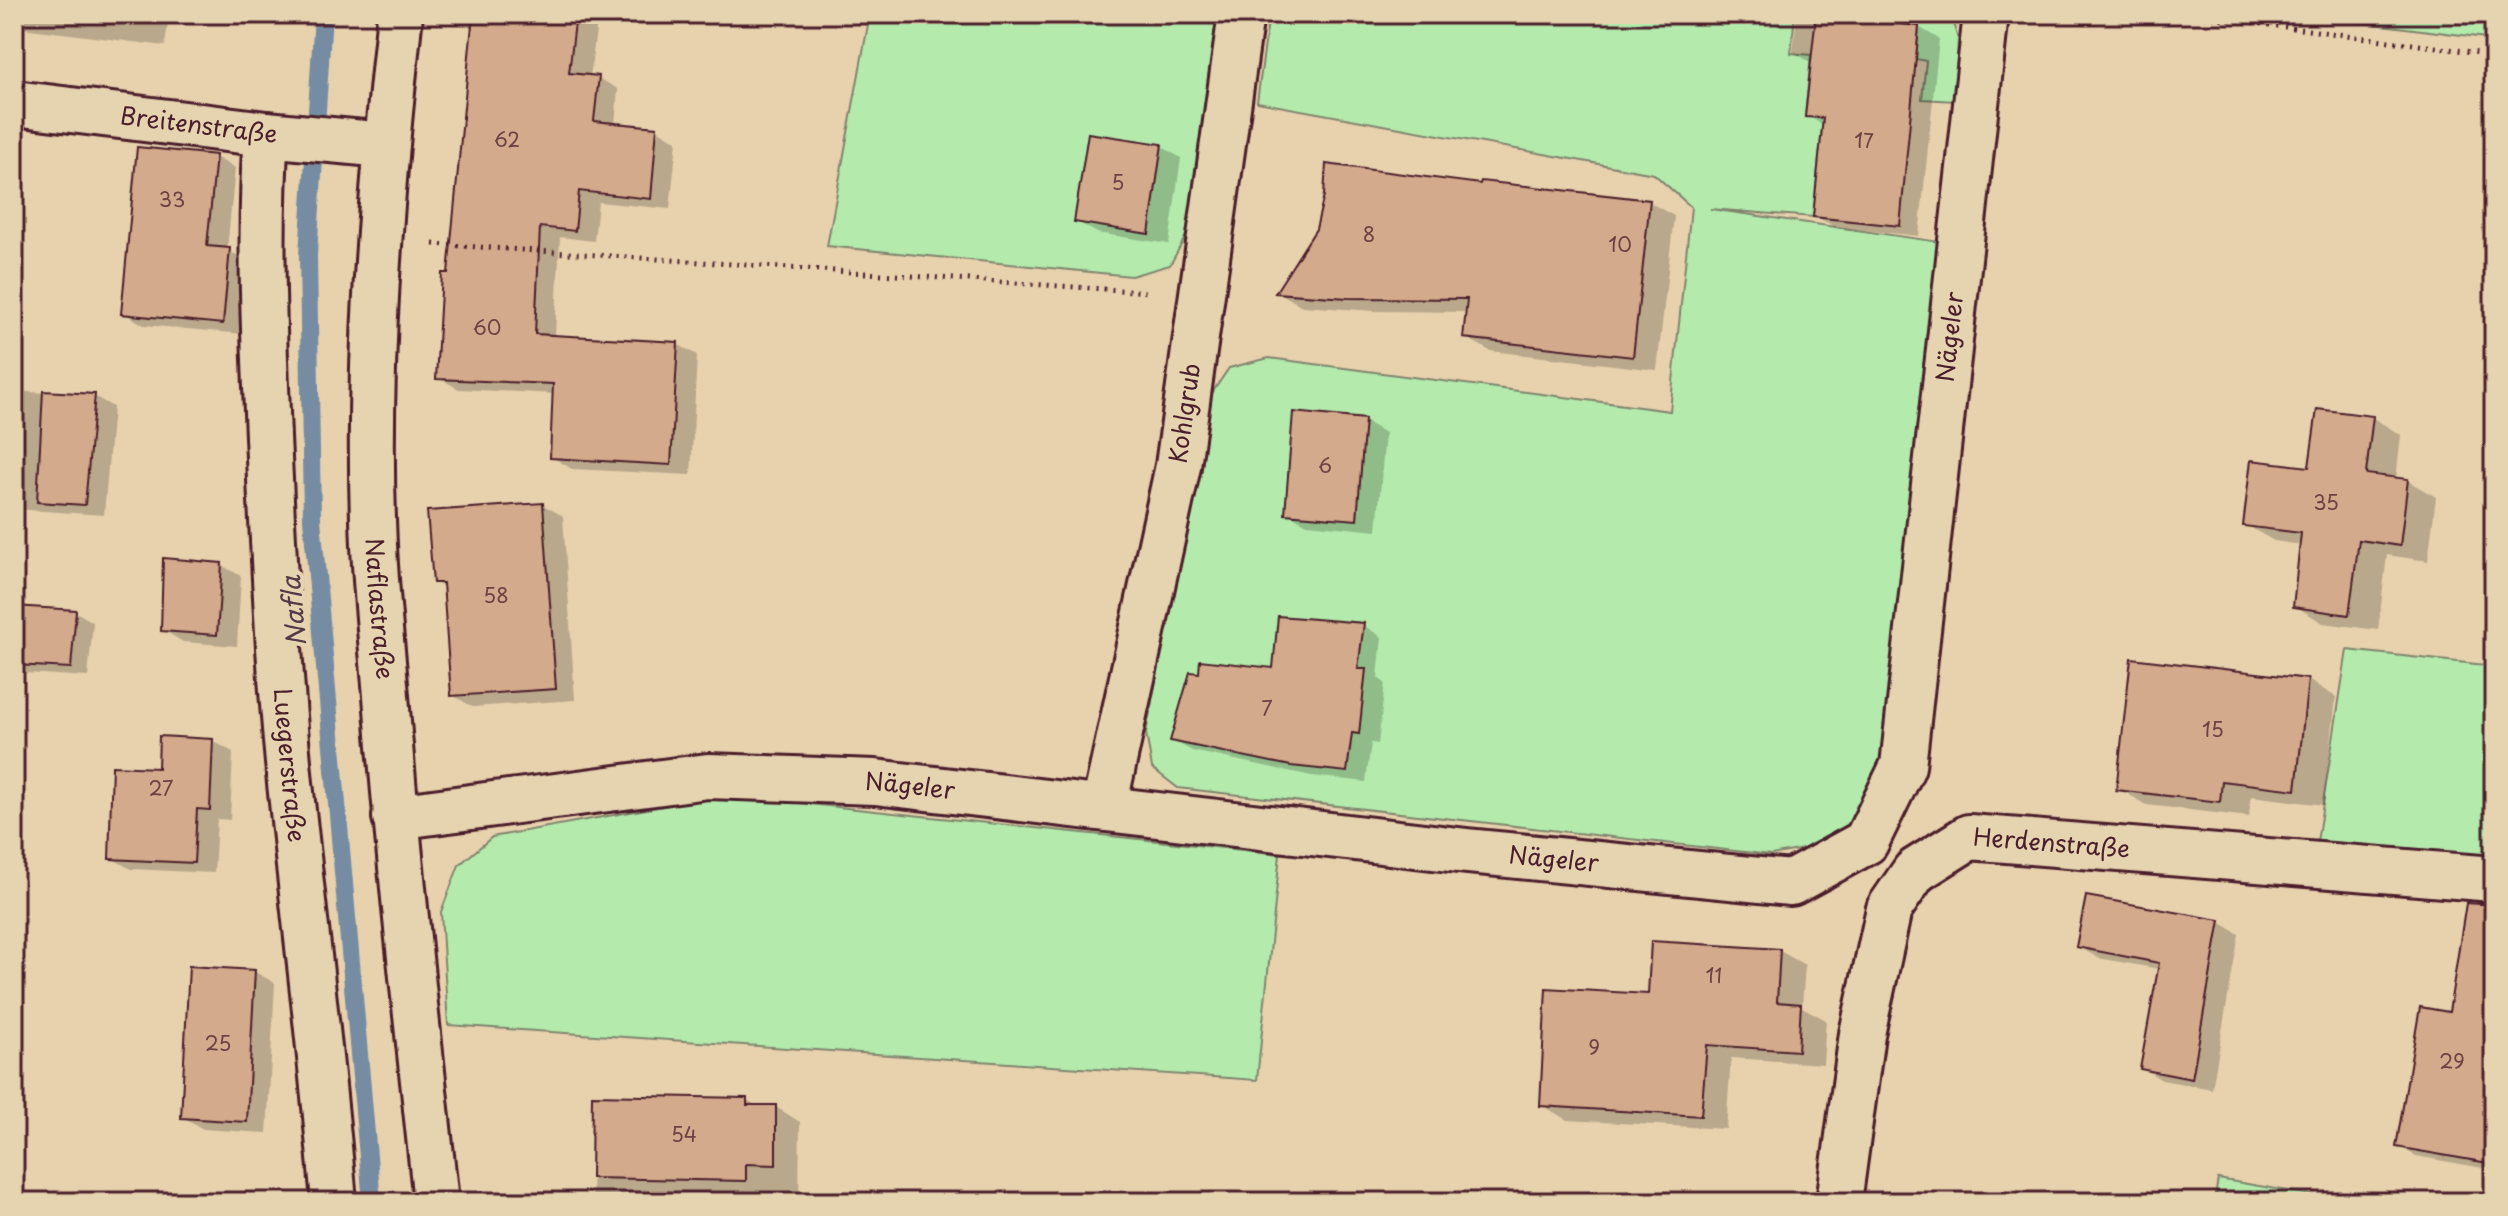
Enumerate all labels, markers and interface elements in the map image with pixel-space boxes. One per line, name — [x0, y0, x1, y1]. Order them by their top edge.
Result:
street label: Breitenstraße — [118, 96, 279, 151]
house number: 62 — [494, 124, 520, 154]
house number: 17 — [1854, 125, 1874, 155]
house number: 5 — [1112, 167, 1124, 197]
house number: 33 — [159, 184, 185, 214]
house number: 8 — [1363, 219, 1375, 249]
house number: 10 — [1608, 229, 1632, 259]
street label: Nägeler — [1926, 289, 1971, 384]
house number: 60 — [473, 312, 501, 342]
street label: Kohlgrub — [1159, 361, 1208, 466]
house number: 6 — [1318, 450, 1332, 480]
house number: 35 — [2313, 487, 2339, 517]
street label: Naflastraße — [358, 537, 405, 681]
water label: Nafla — [270, 573, 315, 648]
house number: 58 — [483, 580, 509, 610]
street label: Luegerstraße — [266, 687, 316, 844]
house number: 7 — [1261, 693, 1273, 723]
house number: 15 — [2202, 714, 2224, 744]
street label: Nägeler — [865, 762, 958, 807]
house number: 27 — [149, 773, 173, 803]
street label: Herdenstraße — [1972, 817, 2131, 866]
street label: Nägeler — [1507, 835, 1601, 880]
house number: 11 — [1706, 960, 1722, 990]
house number: 25 — [205, 1028, 231, 1058]
house number: 9 — [1588, 1032, 1600, 1062]
house number: 29 — [2439, 1046, 2465, 1076]
house number: 54 — [671, 1119, 697, 1149]

